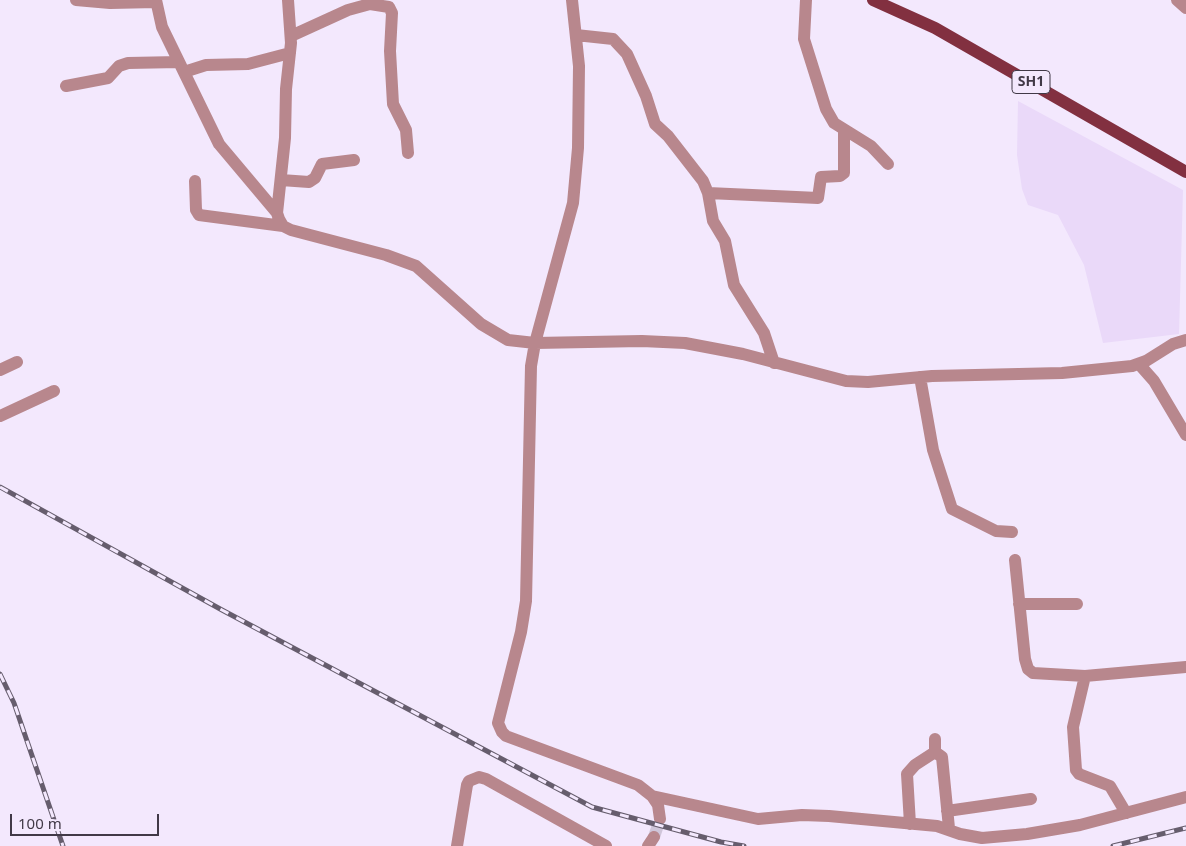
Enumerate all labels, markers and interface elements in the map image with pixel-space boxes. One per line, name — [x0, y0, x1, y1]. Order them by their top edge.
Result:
road number: SH1 — [1012, 70, 1050, 94]
scale bar — [12, 804, 161, 836]
text: 100 m — [18, 813, 62, 833]

